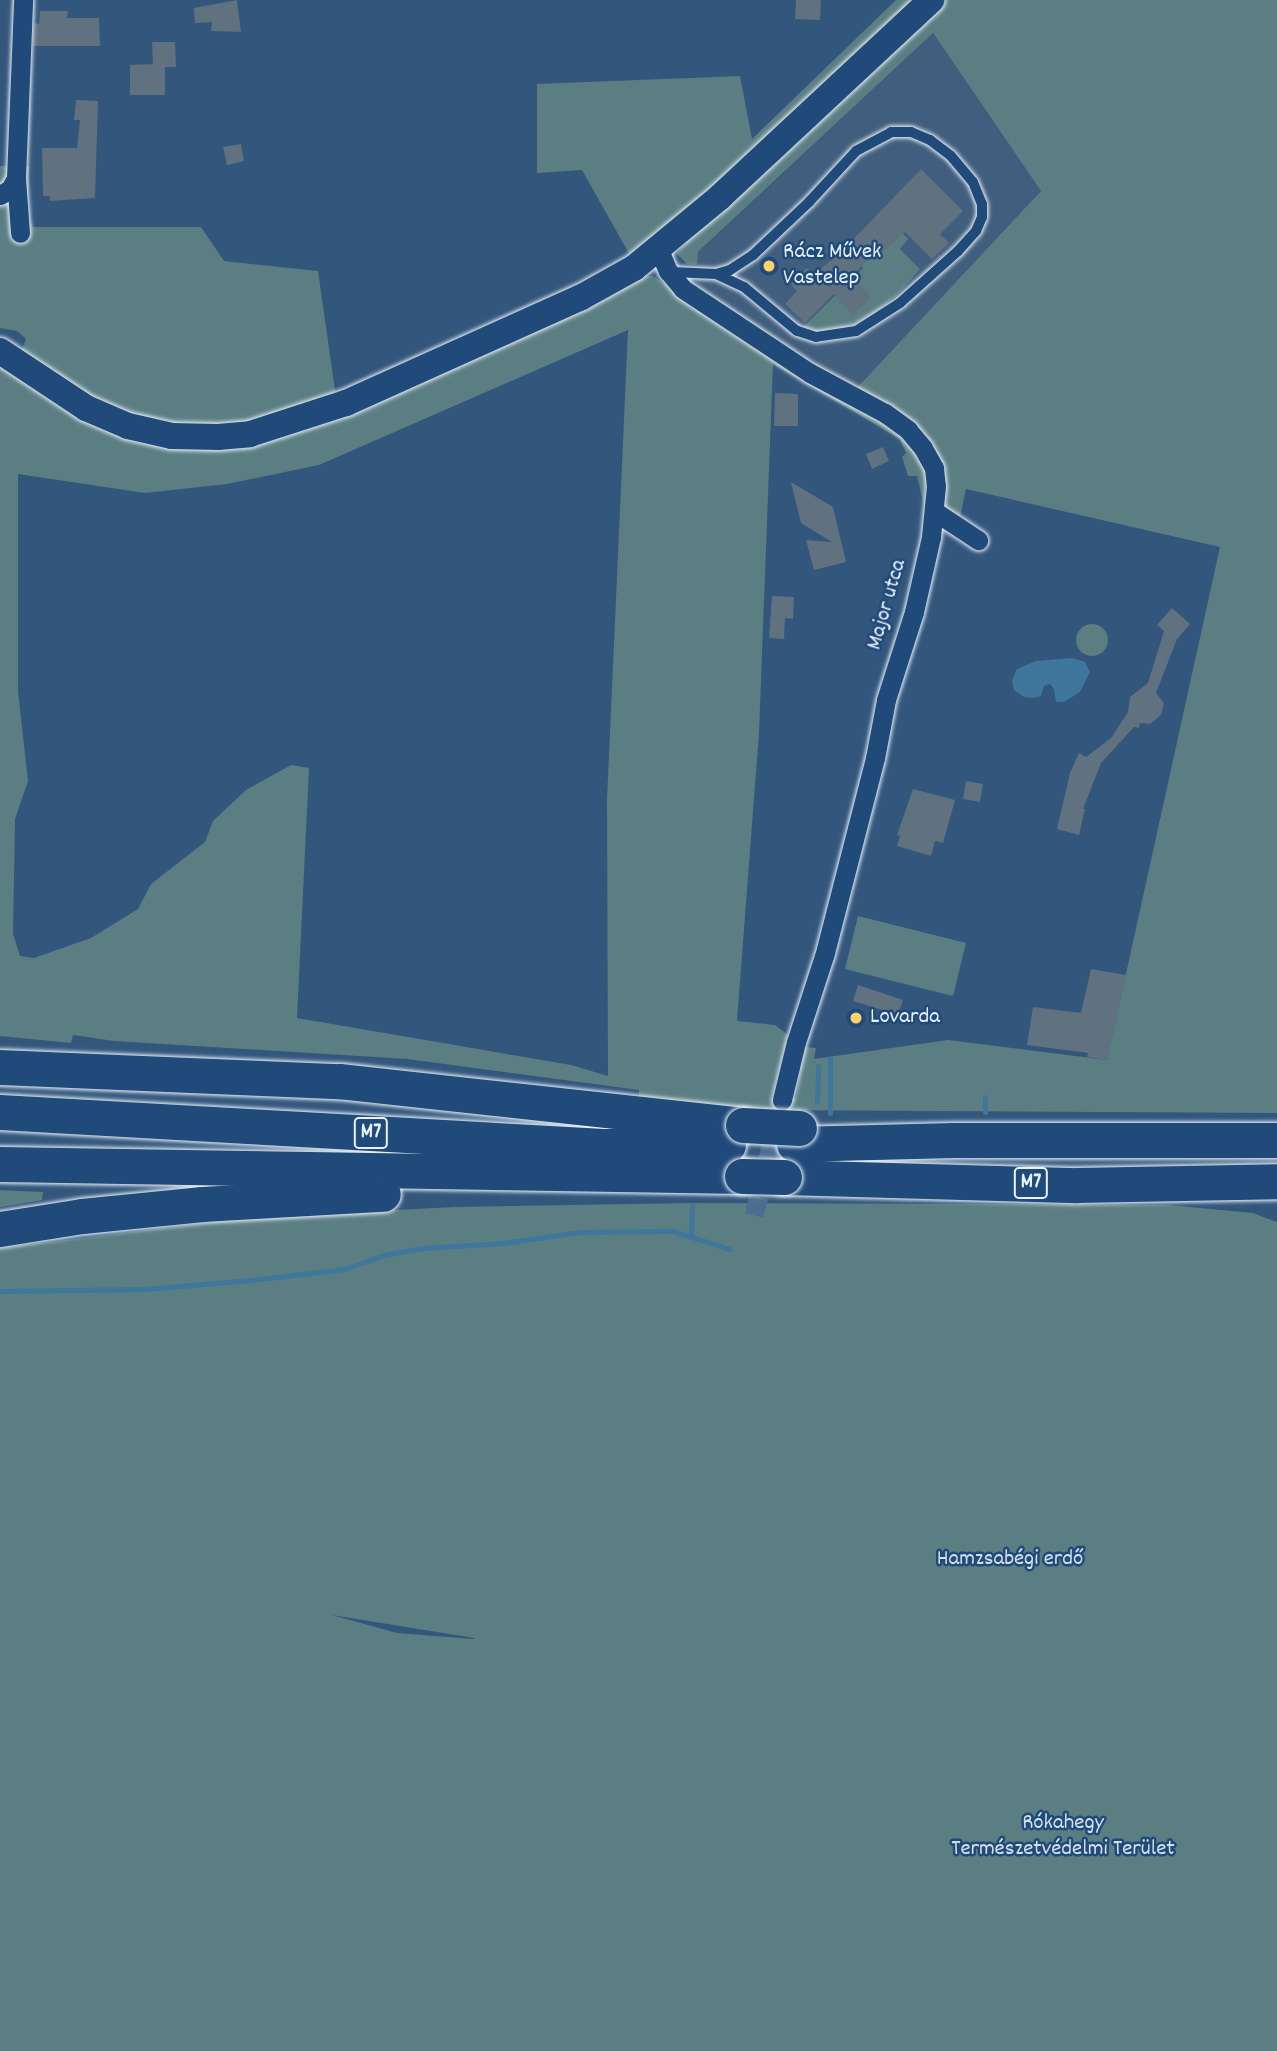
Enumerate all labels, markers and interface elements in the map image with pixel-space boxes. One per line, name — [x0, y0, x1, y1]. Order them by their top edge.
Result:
place label: Rácz Művek Vastelep — [783, 239, 881, 293]
marker: Rácz Művek Vastelep — [761, 258, 777, 274]
street label: Major utca — [862, 557, 914, 653]
place label: Lovarda — [870, 1004, 940, 1032]
marker: Lovarda — [848, 1010, 864, 1026]
road number: M7 — [354, 1116, 388, 1150]
road number: M7 — [1014, 1166, 1048, 1200]
park label: Hamzsabégi erdő — [937, 1546, 1083, 1574]
park label: Rókahegy Természetvédelmi Terület — [951, 1810, 1175, 1864]

